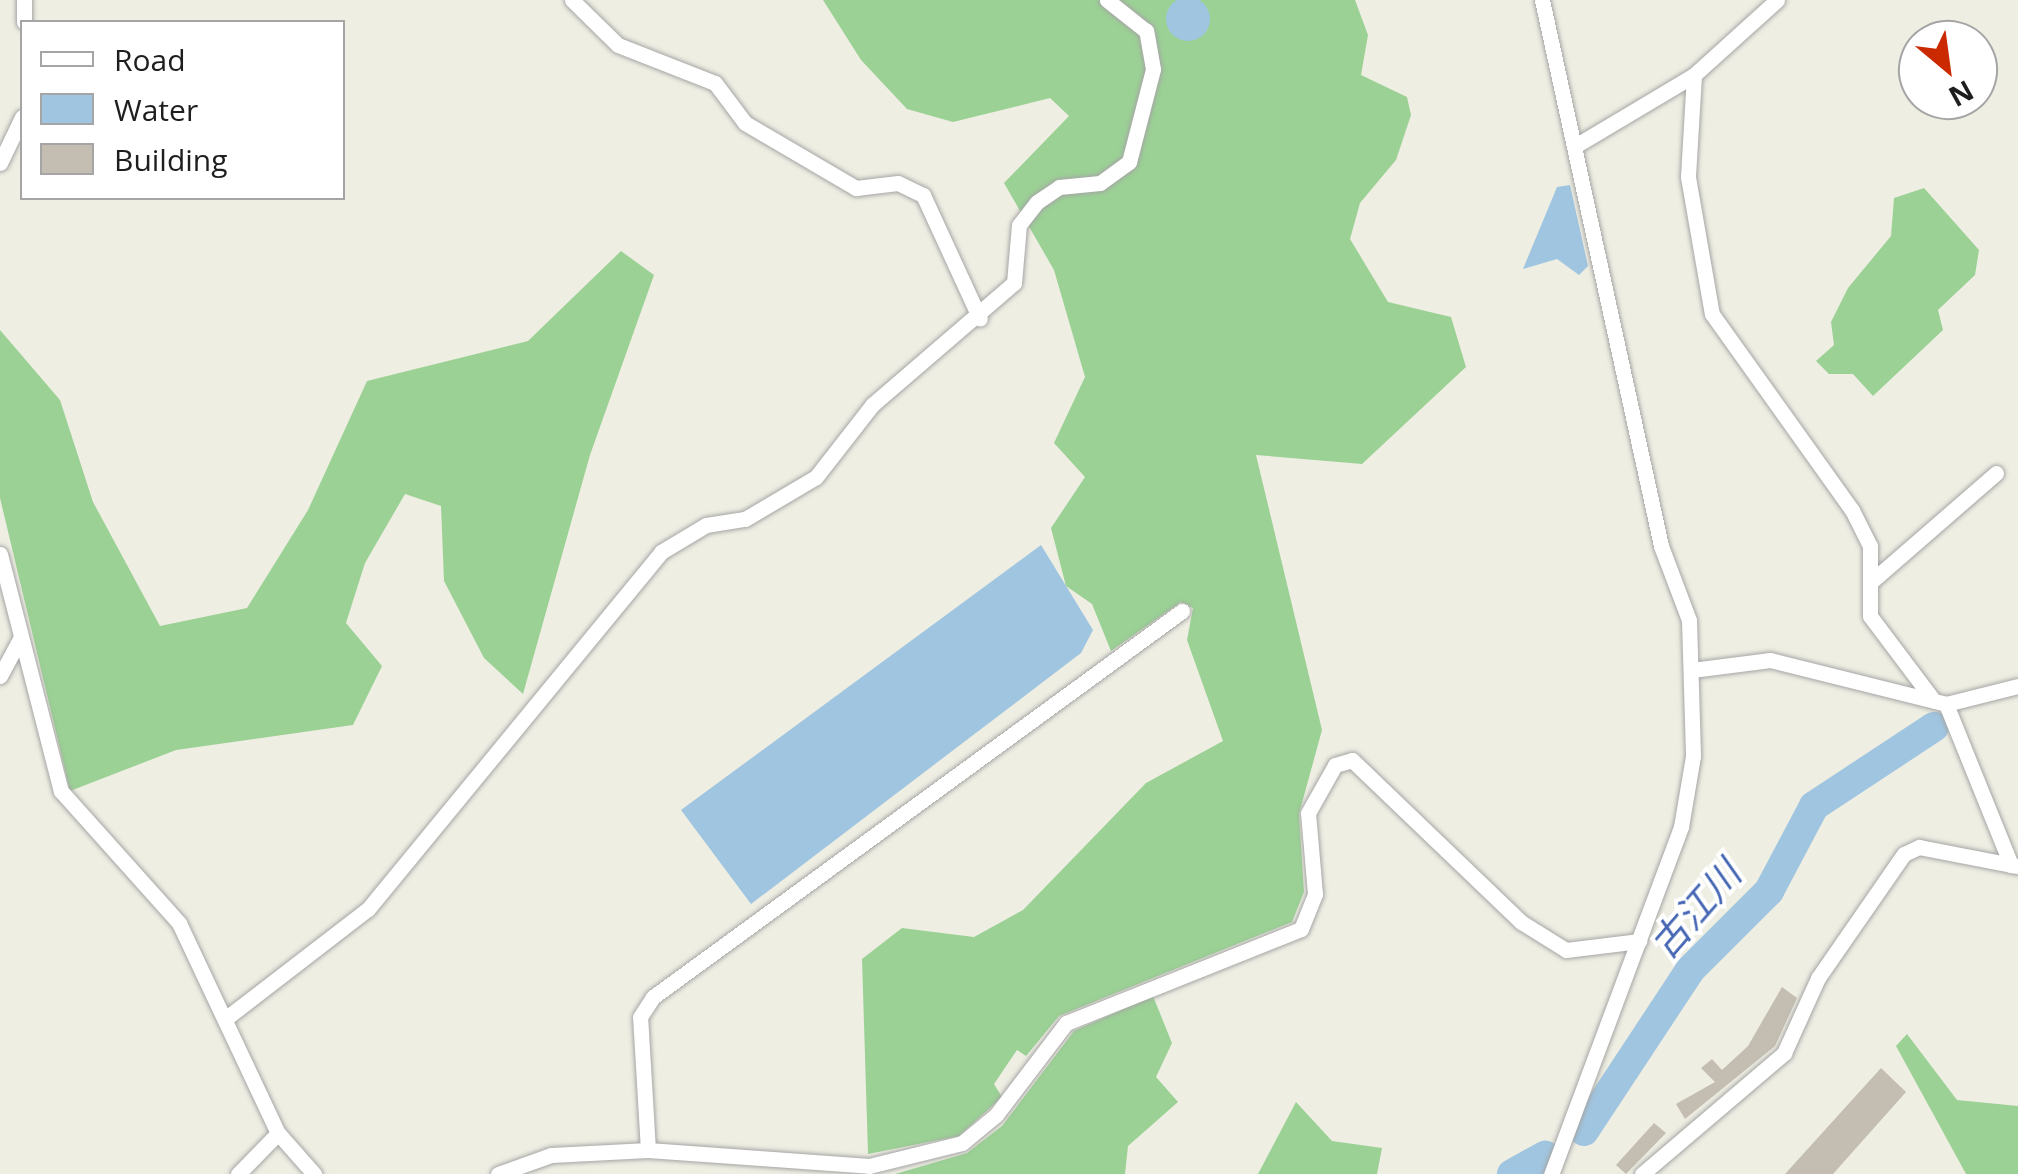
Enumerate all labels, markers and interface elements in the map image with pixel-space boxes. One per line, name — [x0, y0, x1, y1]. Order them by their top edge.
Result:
legend — [20, 20, 345, 200]
north arrow — [1898, 20, 1998, 120]
text: Road — [114, 39, 186, 80]
text: N — [1942, 72, 1981, 117]
text: Water — [114, 89, 198, 130]
text: Building — [114, 139, 228, 180]
water label: 古江川 — [1640, 851, 1750, 967]

